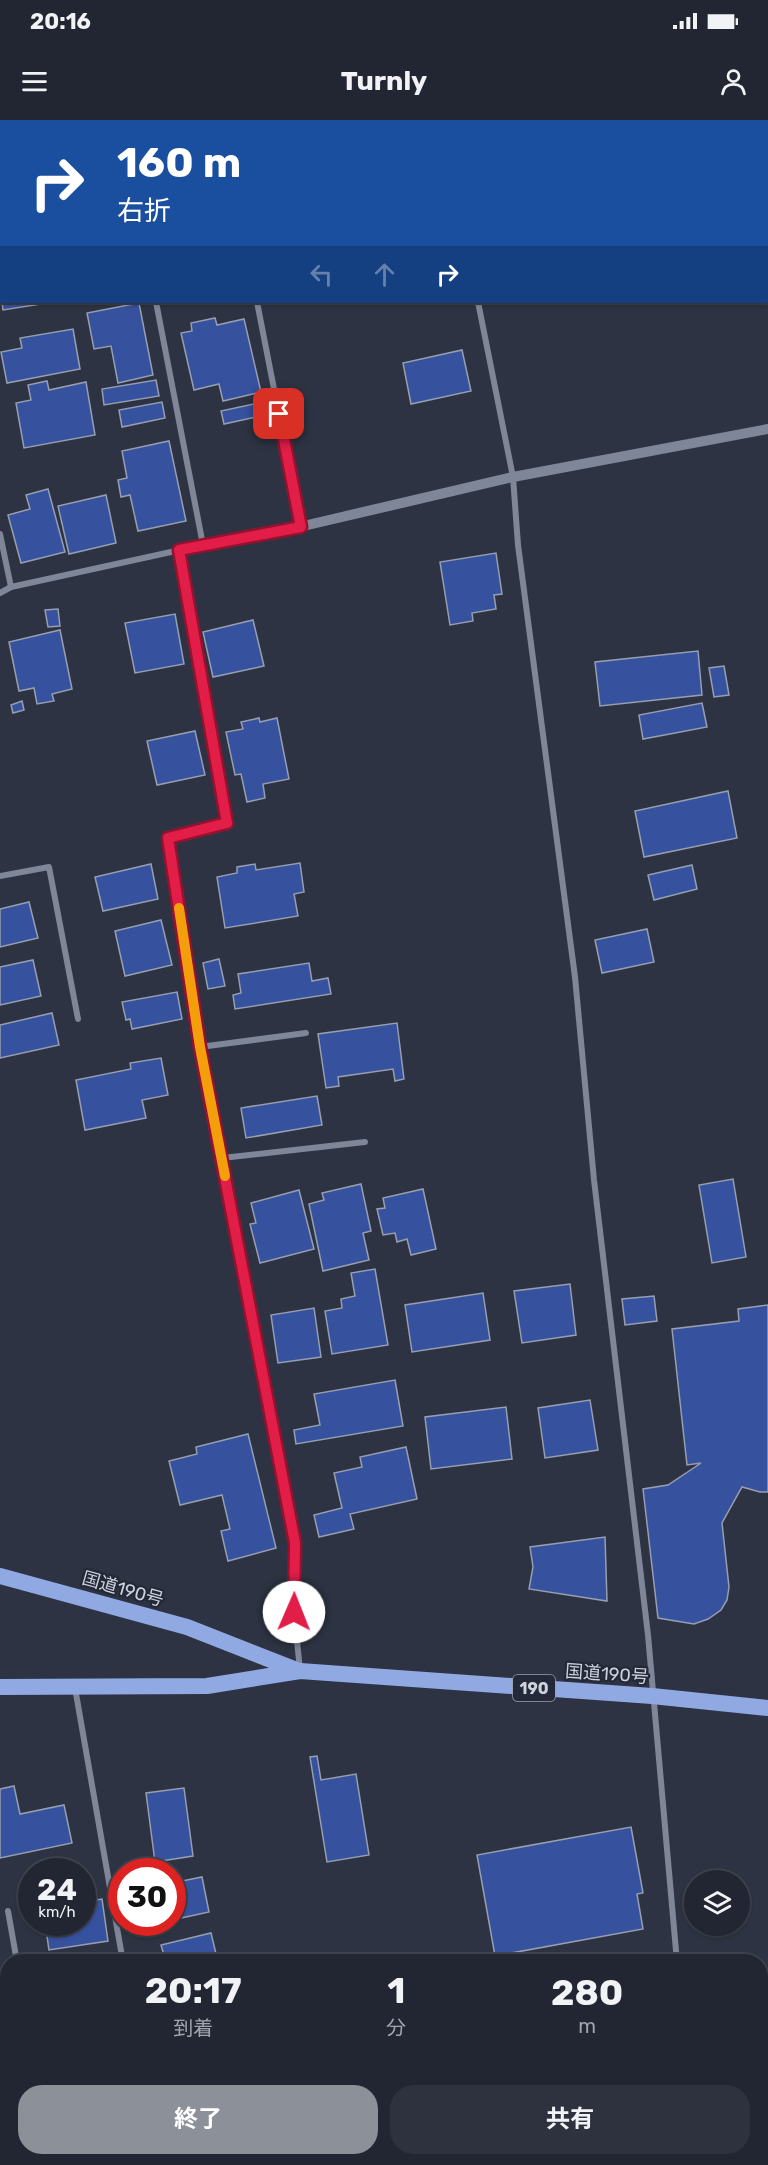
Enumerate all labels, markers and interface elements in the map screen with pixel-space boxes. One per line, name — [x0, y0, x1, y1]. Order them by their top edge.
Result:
text: 20:16 — [30, 8, 91, 35]
icon: menu — [18, 65, 51, 98]
text: Turnly — [341, 65, 427, 97]
icon: person — [717, 65, 750, 98]
text: 160 m — [117, 138, 241, 188]
icon: right — [18, 144, 96, 222]
text: 右折 — [117, 195, 171, 227]
icon: left — [305, 258, 338, 291]
icon: ahead — [368, 258, 401, 291]
icon: right — [431, 258, 464, 291]
pin — [253, 388, 304, 439]
icon: arrive — [262, 397, 295, 430]
street label: 国道190号 — [80, 1567, 166, 1611]
position arrow — [262, 1580, 326, 1644]
street label: 国道190号 — [564, 1660, 650, 1688]
road number: 190 — [513, 1675, 555, 1701]
speed limit sign: 30 — [108, 1858, 186, 1936]
map controls — [684, 1870, 750, 1936]
button: layers — [684, 1870, 750, 1936]
text: 24 — [37, 1872, 77, 1908]
text: km/h — [38, 1903, 76, 1921]
text: 20:17 — [145, 1969, 242, 2012]
text: 1 — [387, 1969, 405, 2012]
text: 280 — [551, 1971, 623, 2014]
text: m — [578, 2014, 596, 2038]
text: 到着 — [173, 2016, 213, 2040]
text: 分 — [386, 2016, 406, 2040]
button: 終了 — [18, 2085, 378, 2154]
button: 共有 — [390, 2085, 750, 2154]

